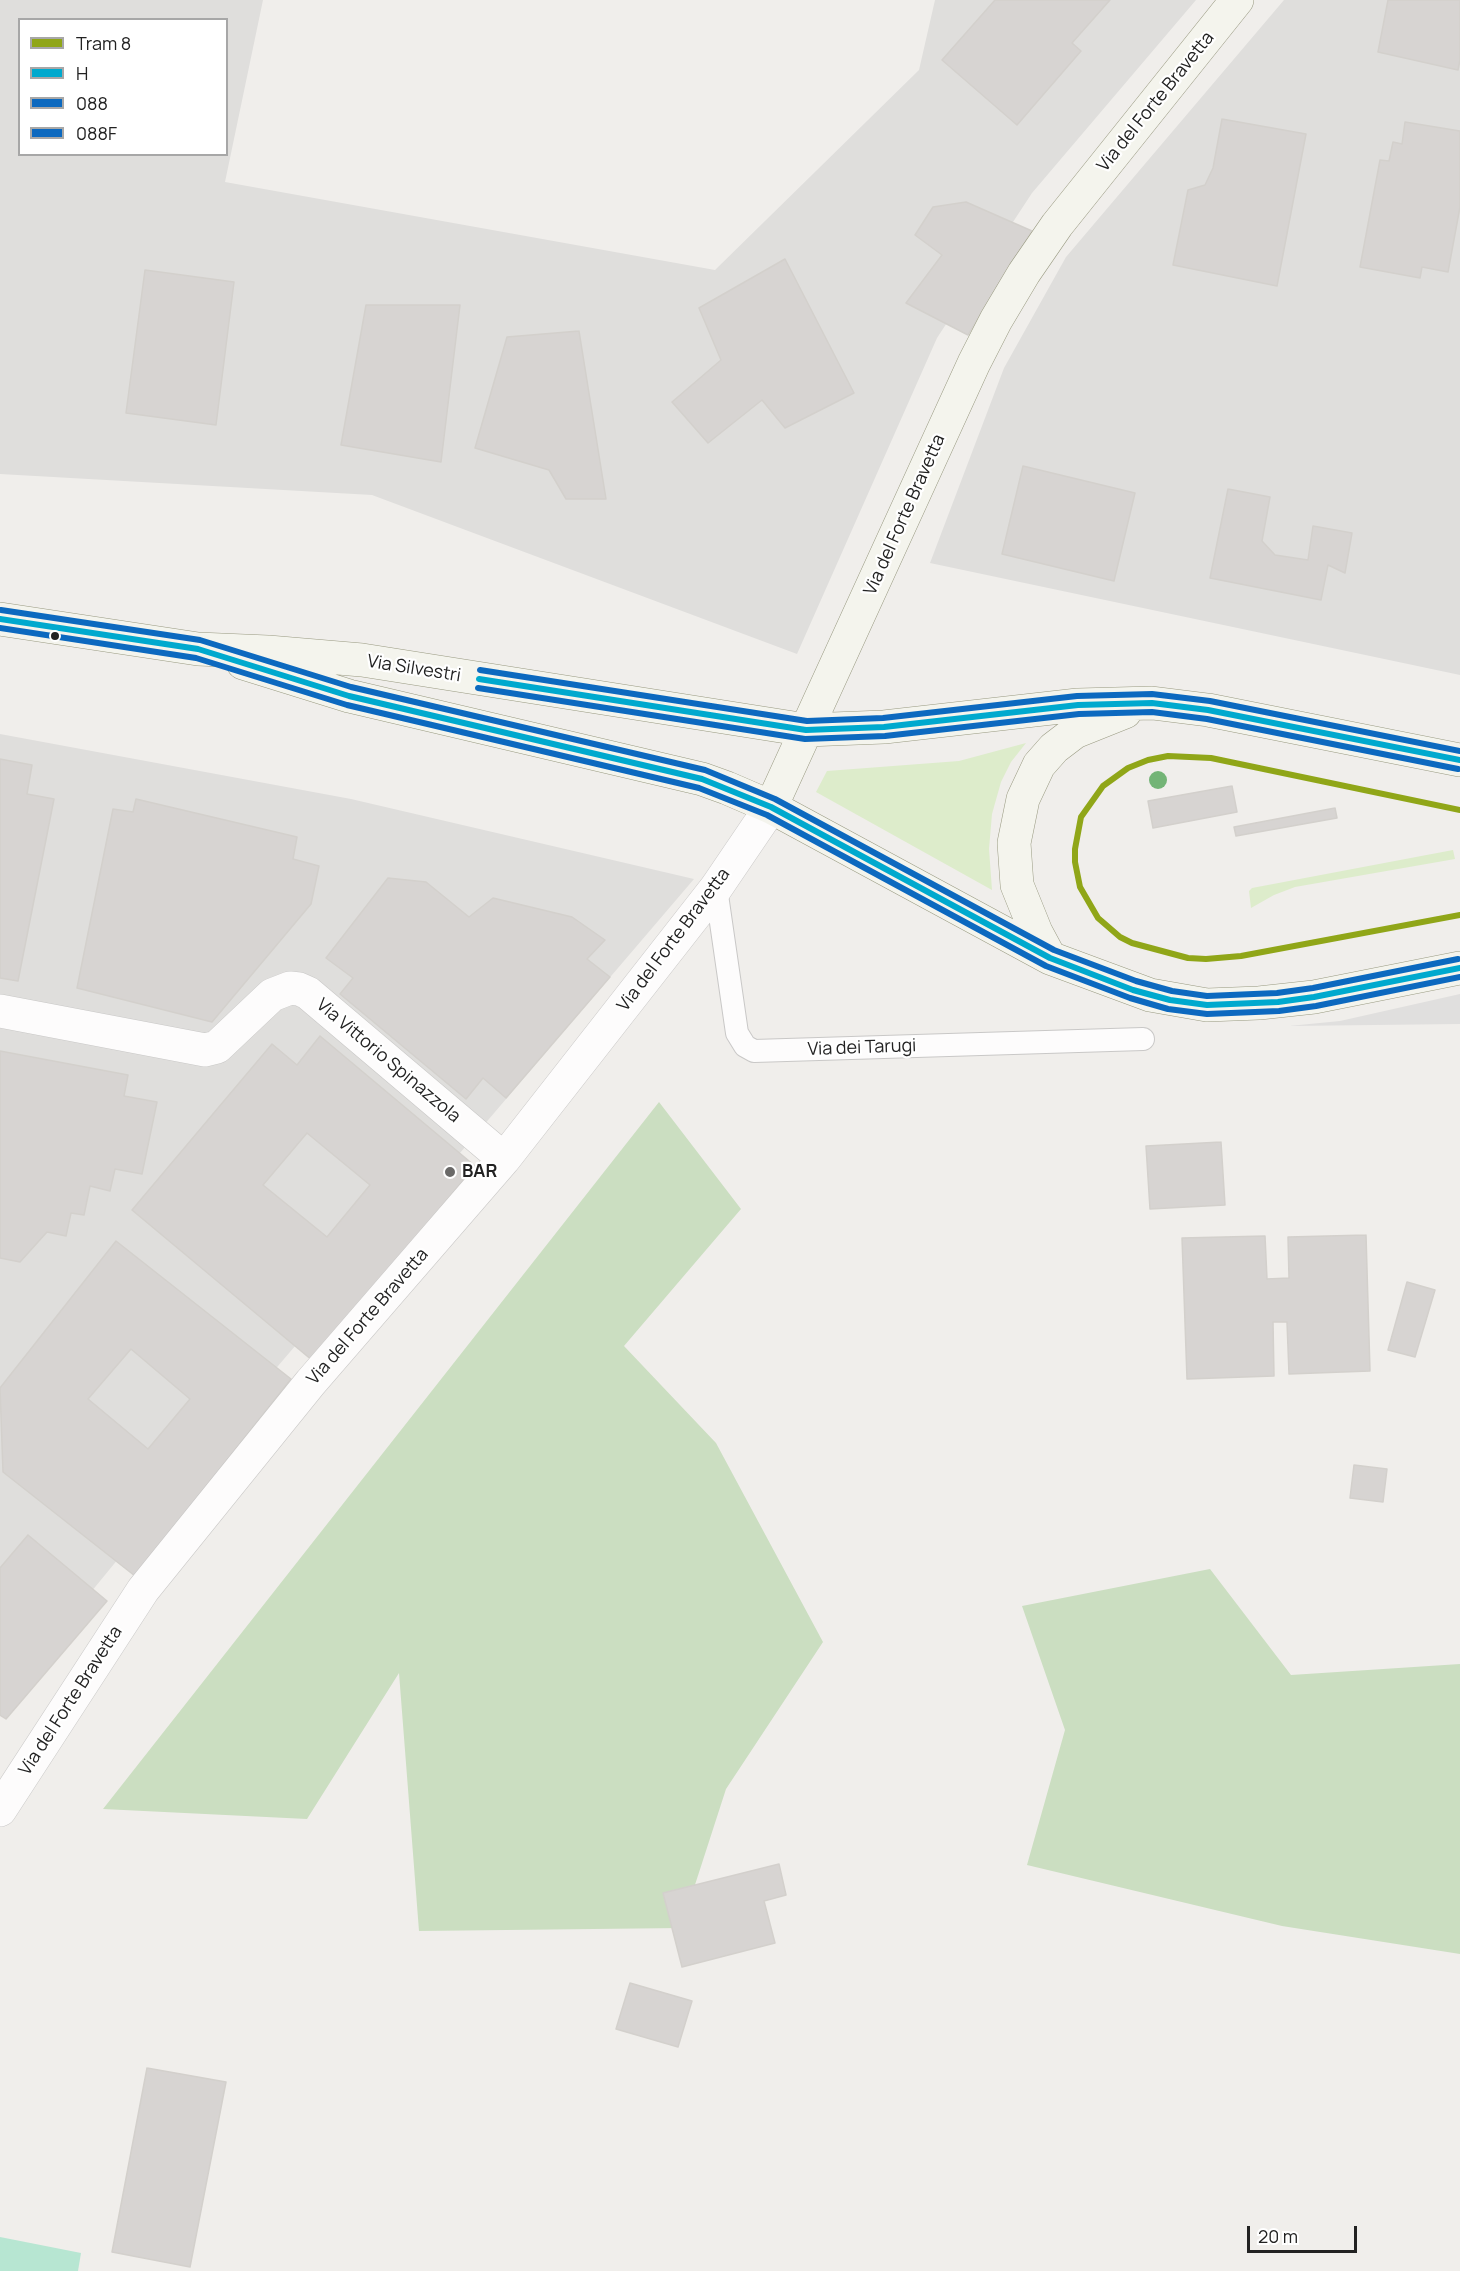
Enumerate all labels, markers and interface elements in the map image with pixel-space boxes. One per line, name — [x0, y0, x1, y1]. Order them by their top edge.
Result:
legend — [18, 18, 228, 156]
street label: Via del Forte Bravetta — [1093, 28, 1219, 176]
text: Tram 8 — [76, 31, 131, 55]
text: H — [76, 61, 88, 85]
text: 088 — [76, 91, 108, 115]
text: 088F — [76, 121, 117, 145]
street label: Via del Forte Bravetta — [860, 431, 950, 599]
unlabelled marker — [49, 630, 61, 642]
street label: Via Silvestri — [366, 651, 462, 687]
street label: Via del Forte Bravetta — [613, 864, 735, 1016]
street label: Via Vittorio Spinazzola — [311, 994, 465, 1128]
street label: Via dei Tarugi — [807, 1035, 917, 1061]
place label: BAR — [462, 1161, 497, 1183]
marker: BAR — [443, 1165, 457, 1179]
street label: Via del Forte Bravetta — [303, 1244, 433, 1390]
street label: Via del Forte Bravetta — [15, 1622, 127, 1780]
scale bar — [1250, 2214, 1360, 2252]
text: 20 m — [1258, 2224, 1298, 2248]

